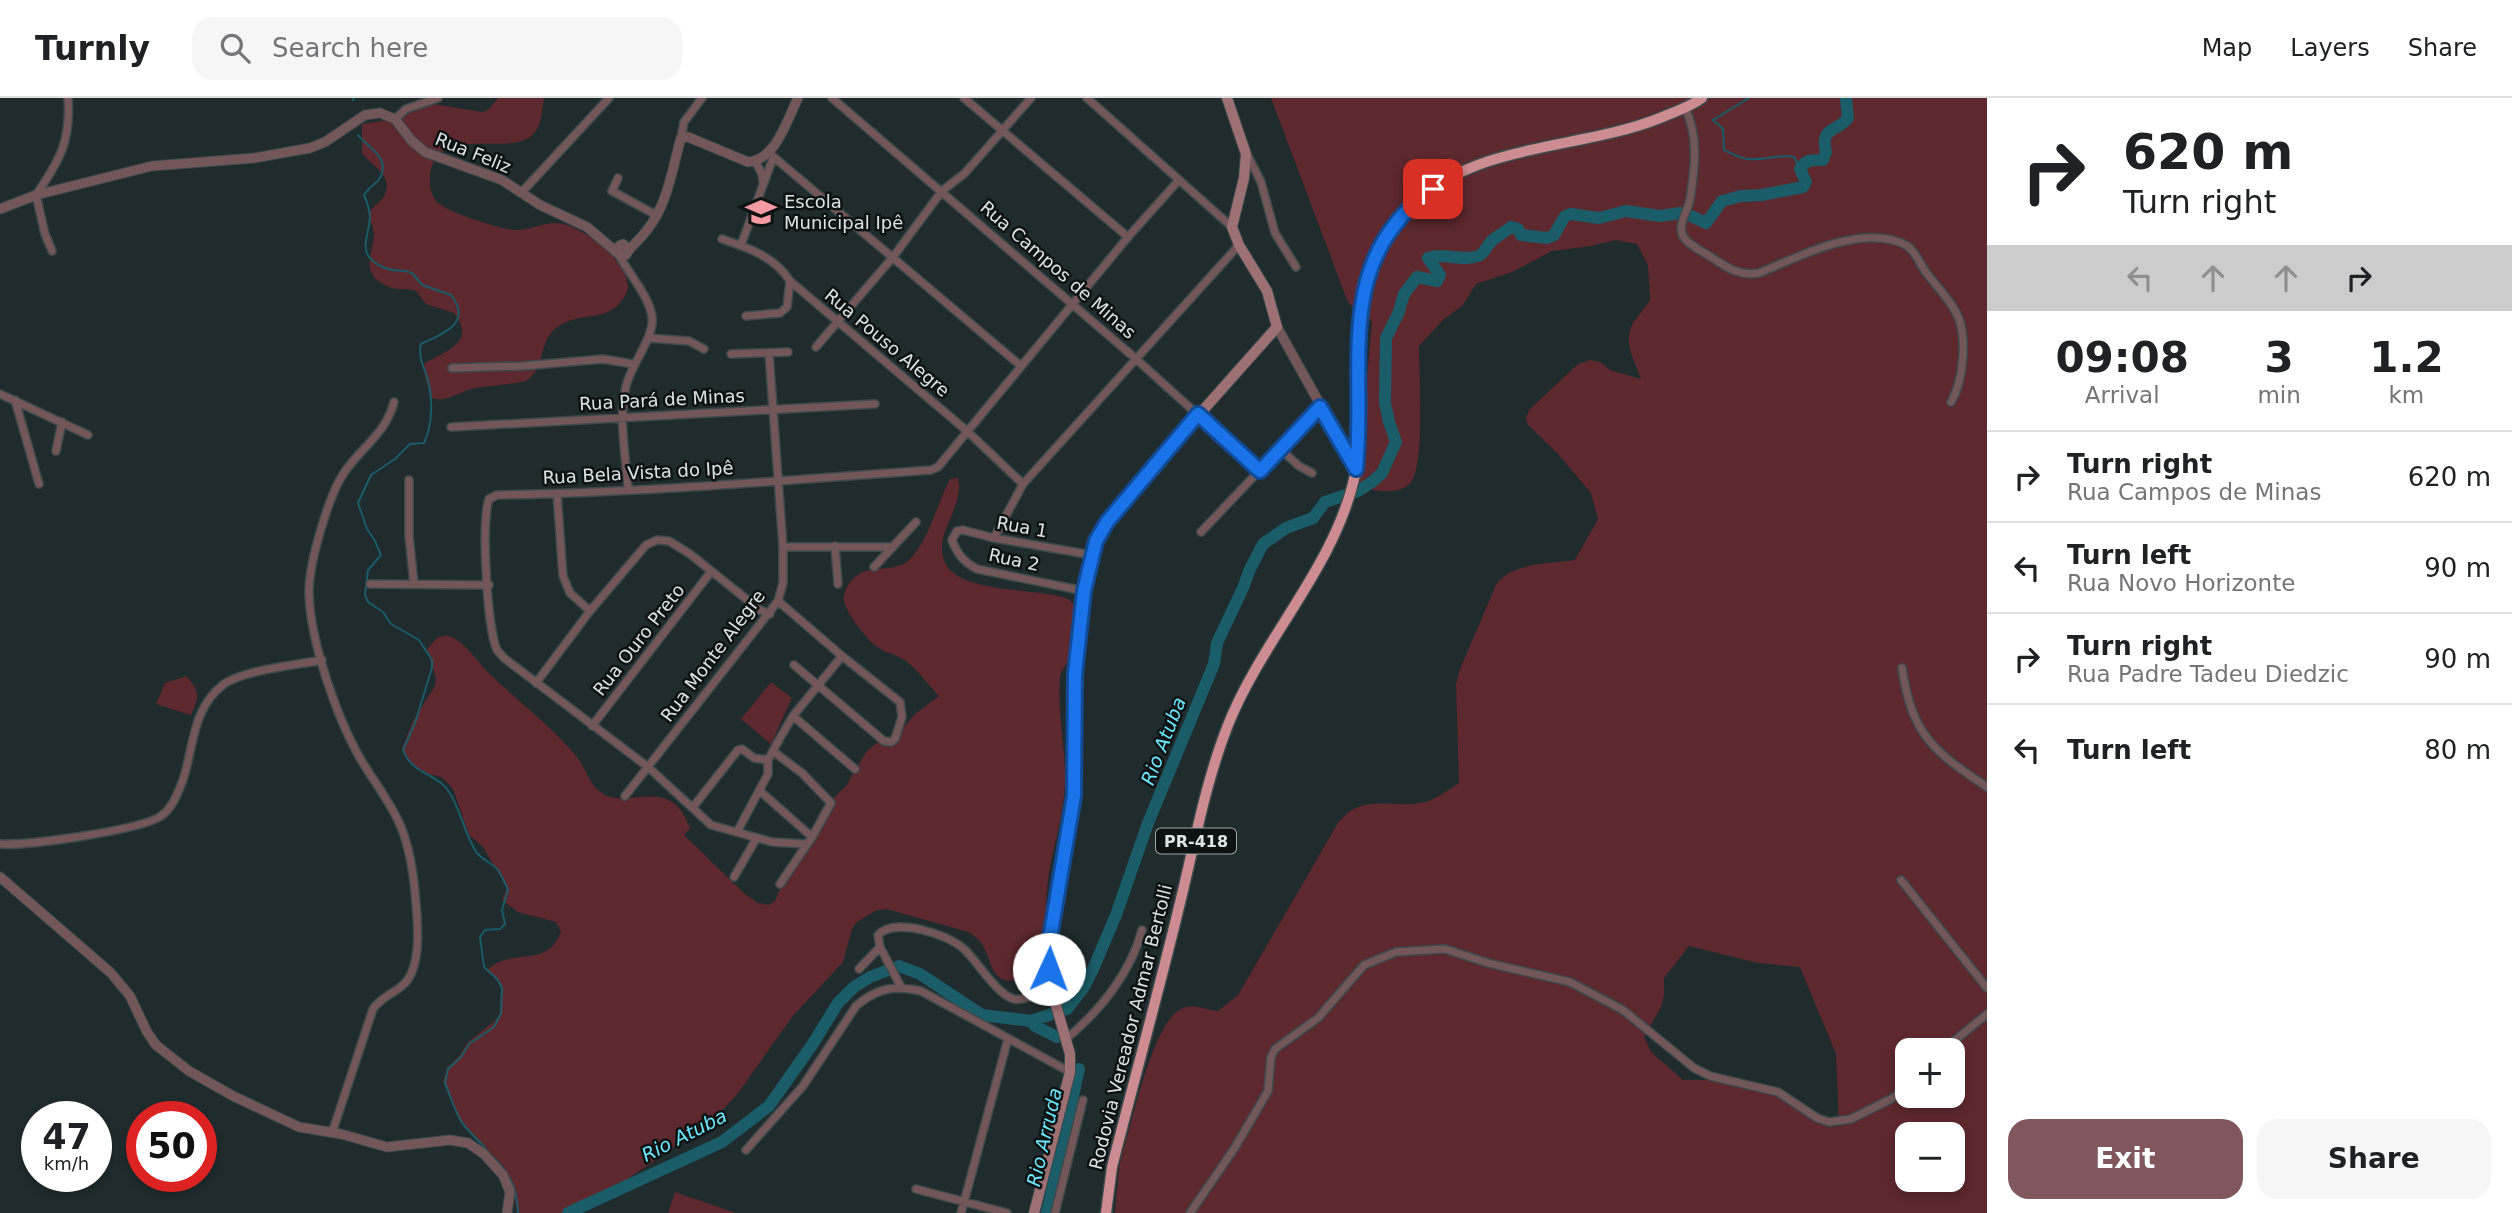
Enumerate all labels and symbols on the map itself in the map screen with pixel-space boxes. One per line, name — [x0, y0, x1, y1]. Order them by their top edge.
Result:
street label: Rua Feliz — [432, 128, 514, 177]
pin — [1403, 159, 1463, 219]
place label: Escola Municipal Ipê — [784, 191, 903, 233]
school or university icon: Escola Municipal Ipê — [744, 195, 778, 229]
street label: Rua Campos de Minas — [976, 196, 1140, 343]
street label: Rua Pouso Alegre — [821, 284, 954, 401]
street label: Rua Pará de Minas — [579, 385, 745, 414]
street label: Rua Bela Vista do Ipê — [542, 457, 734, 488]
street label: Rua 1 — [995, 512, 1049, 541]
street label: Rua 2 — [987, 544, 1041, 575]
street label: Rua Ouro Preto — [589, 580, 689, 700]
street label: Rua Monte Alegre — [656, 586, 769, 726]
water label: Rio Atuba — [1136, 694, 1190, 788]
road number: PR-418 — [1156, 828, 1236, 854]
street label: Rodovia Vereador Admar Bertolli — [1085, 882, 1176, 1172]
position arrow — [1012, 932, 1086, 1006]
water label: Rio Arruda — [1022, 1086, 1066, 1188]
speed limit sign: 50 — [126, 1101, 217, 1192]
water label: Rio Atuba — [638, 1104, 730, 1166]

